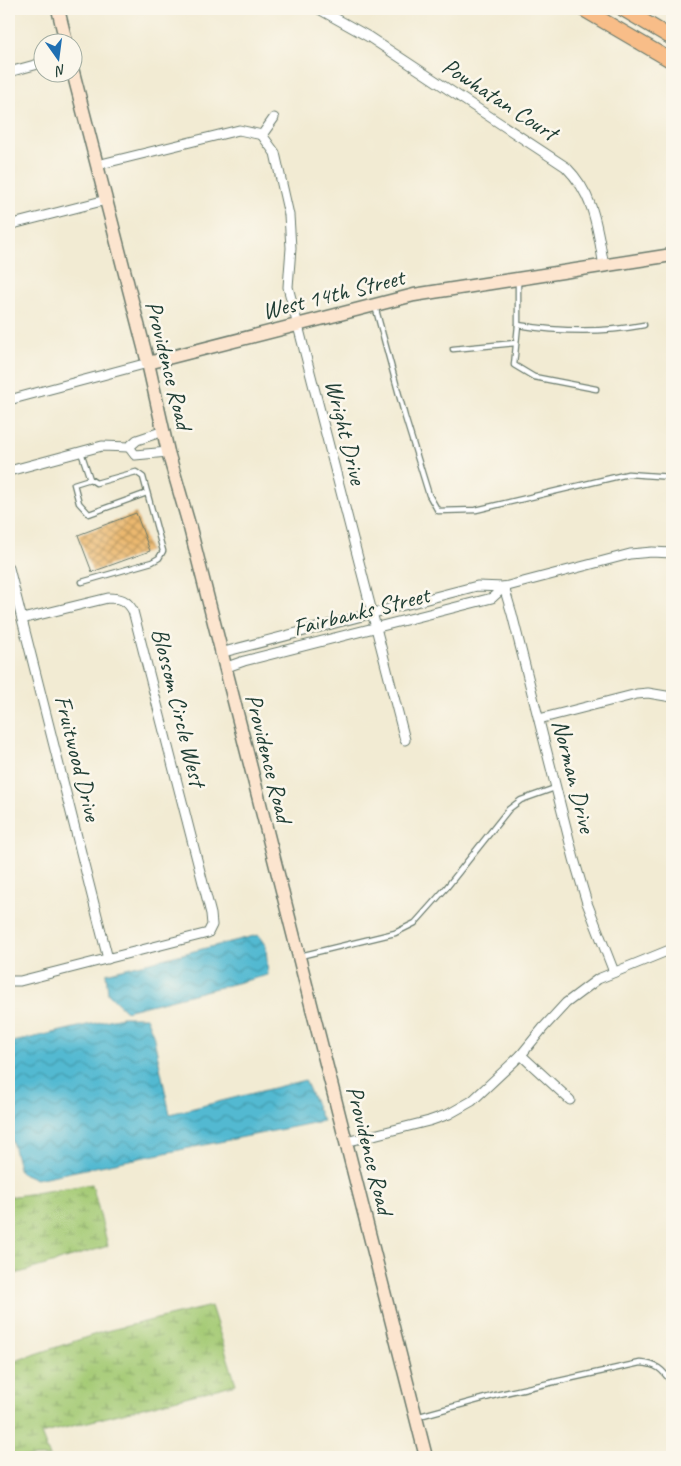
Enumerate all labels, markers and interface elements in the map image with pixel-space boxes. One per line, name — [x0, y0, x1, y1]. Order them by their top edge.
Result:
north arrow — [32, 32, 82, 82]
street label: Powhatan Court — [437, 51, 566, 149]
text: N — [53, 61, 67, 80]
street label: West 14th Street — [259, 261, 409, 326]
street label: Providence Road — [139, 298, 200, 436]
street label: Wright Drive — [319, 377, 374, 489]
street label: Fairbanks Street — [290, 579, 434, 642]
street label: Blossom Circle West — [145, 625, 214, 792]
street label: Providence Road — [239, 691, 300, 829]
street label: Fruitwood Drive — [48, 692, 109, 826]
street label: Norman Drive — [545, 716, 603, 838]
street label: Providence Road — [340, 1083, 401, 1221]

